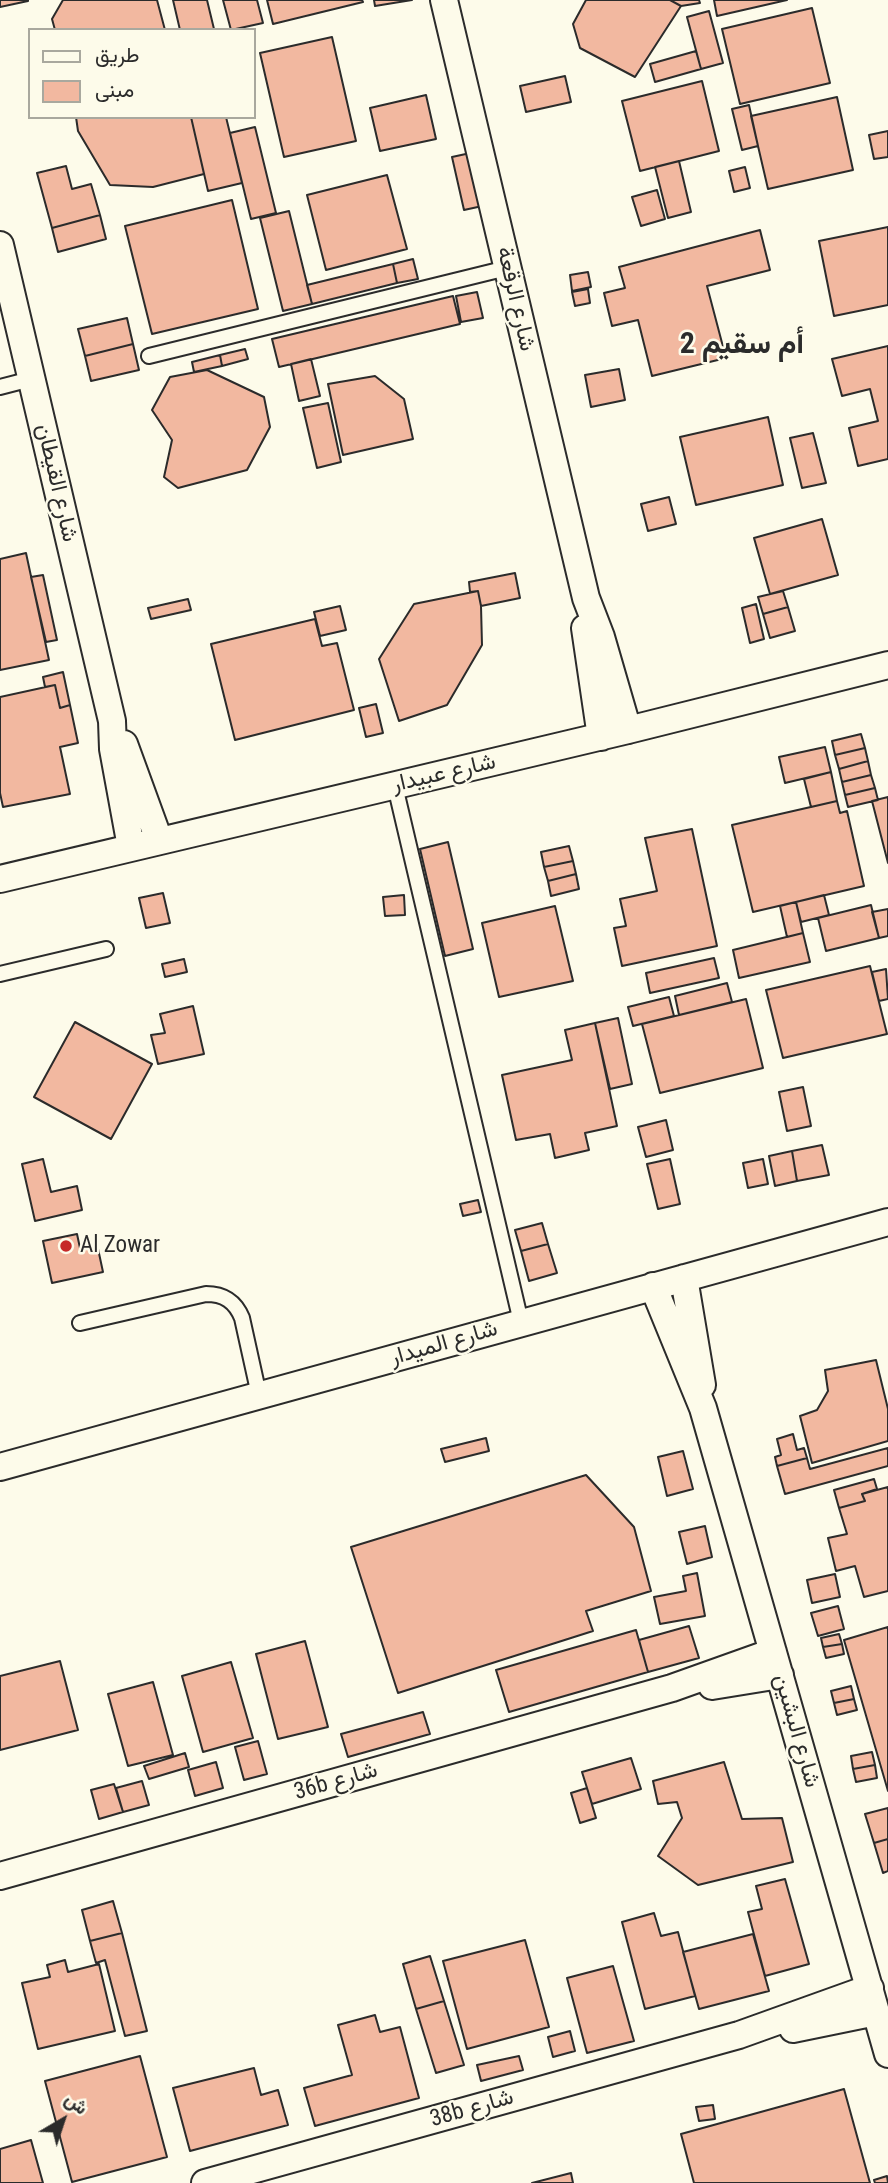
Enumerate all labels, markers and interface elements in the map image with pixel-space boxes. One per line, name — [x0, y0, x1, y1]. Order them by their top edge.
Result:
legend — [28, 28, 256, 119]
text: طريق — [95, 43, 140, 67]
text: مبنى — [95, 78, 134, 102]
street label: شارع الرقعة — [490, 244, 540, 354]
district label: أم سقيم 2 — [680, 327, 804, 363]
street label: شارع القيطان — [29, 421, 83, 545]
street label: شارع عبيدار — [390, 749, 498, 799]
place label: Al Zowar — [80, 1232, 160, 1260]
marker: Al Zowar — [58, 1238, 74, 1254]
street label: شارع الميدار — [387, 1316, 501, 1372]
street label: شارع البشين — [767, 1671, 825, 1791]
street label: 36b شارع — [291, 1757, 381, 1807]
street label: 38b شارع — [427, 2084, 517, 2134]
north arrow — [28, 2085, 98, 2155]
text: ش — [60, 2087, 93, 2119]

